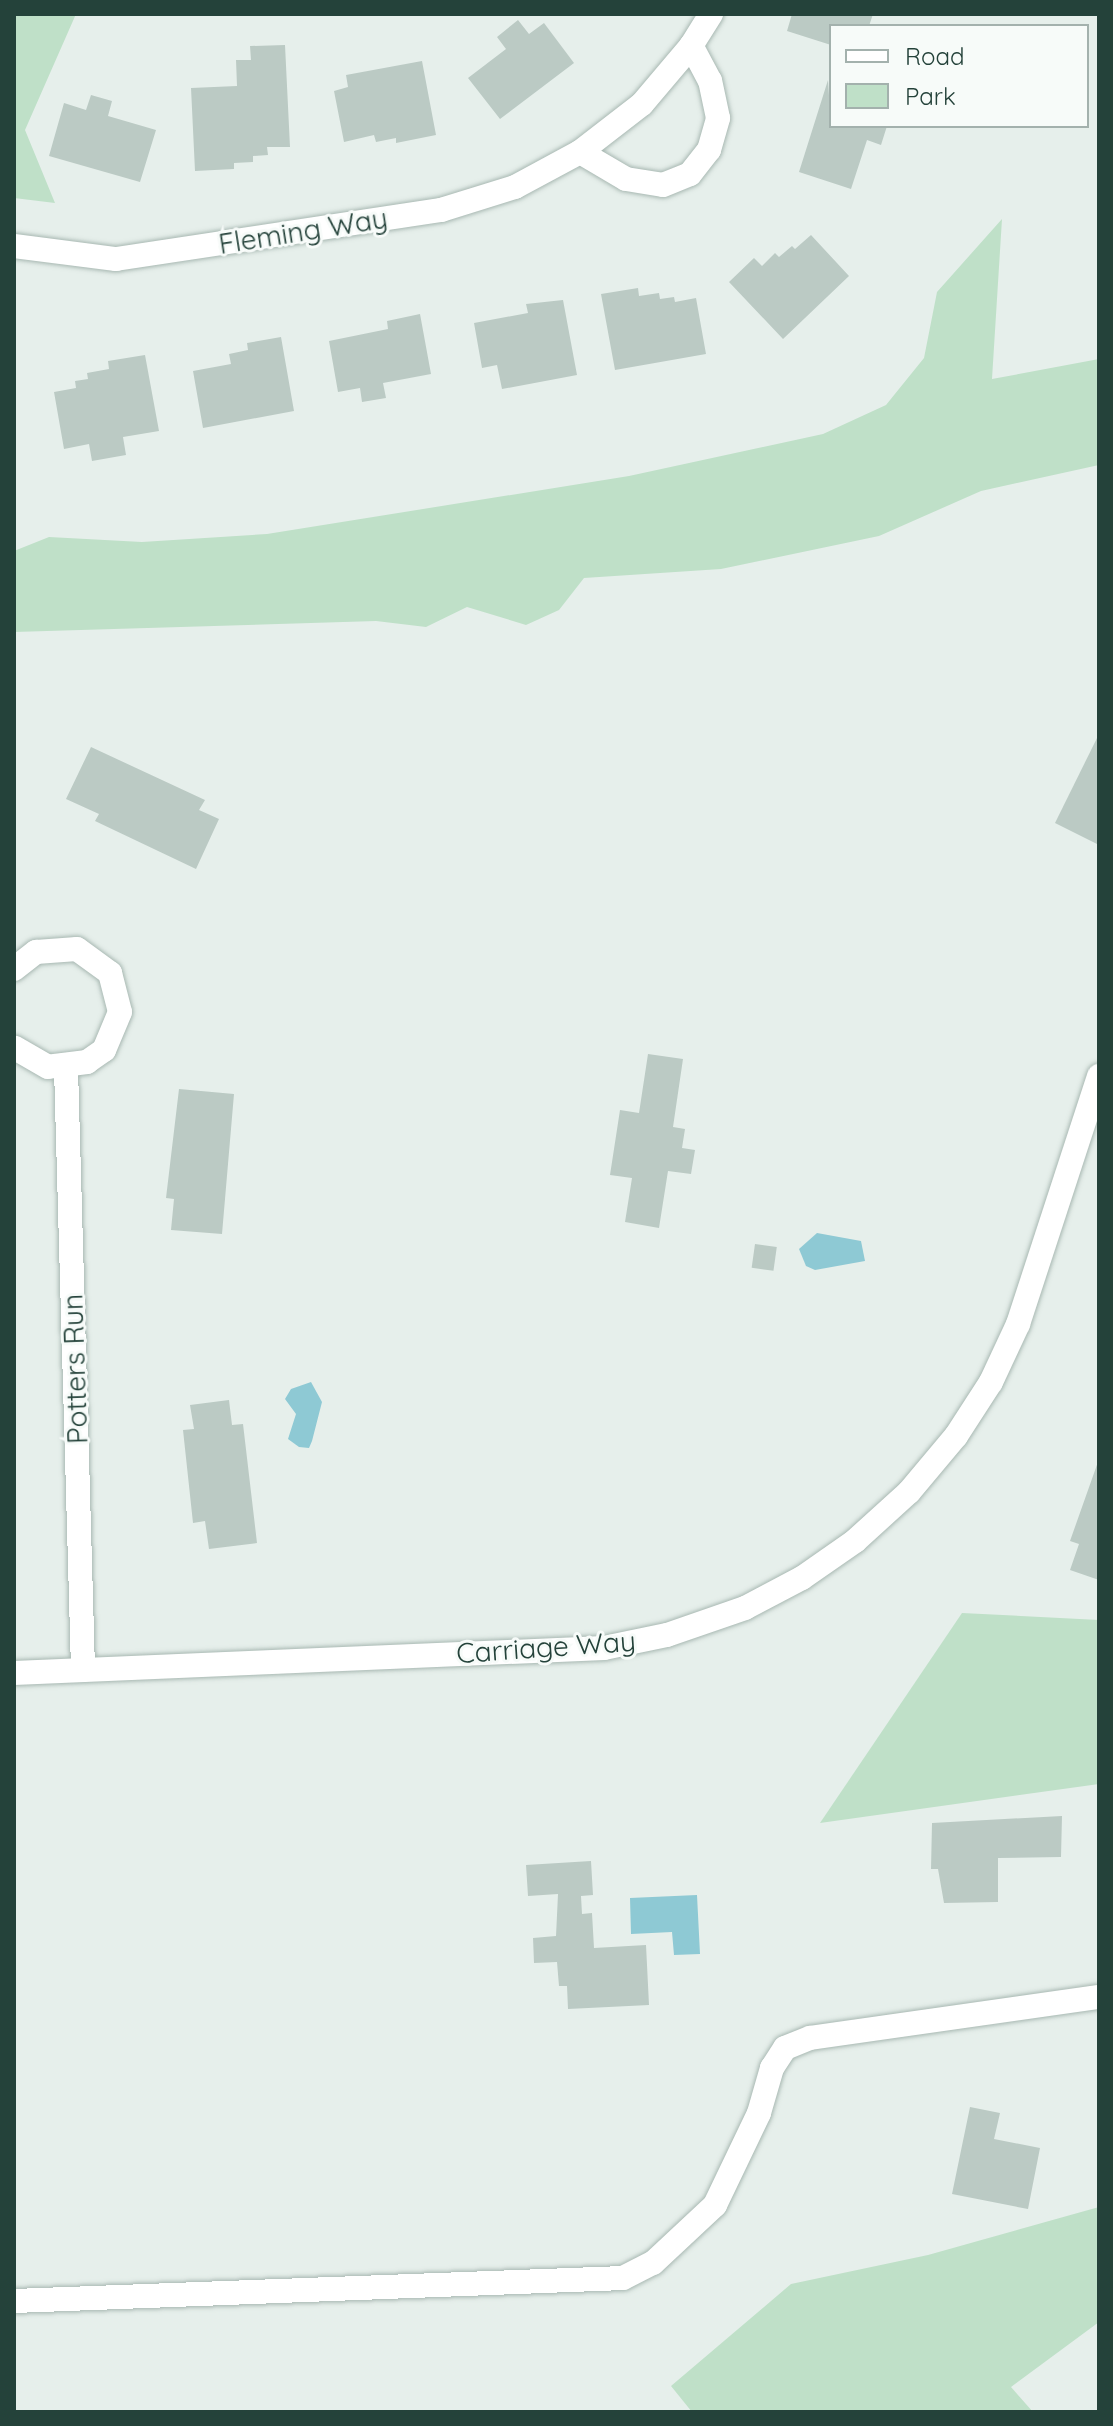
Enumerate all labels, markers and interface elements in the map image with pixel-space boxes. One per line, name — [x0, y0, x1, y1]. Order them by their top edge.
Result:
legend — [829, 24, 1089, 128]
text: Road — [905, 41, 965, 71]
text: Park — [905, 81, 956, 111]
street label: Fleming Way — [216, 201, 390, 261]
street label: Potters Run — [56, 1293, 94, 1445]
street label: Carriage Way — [455, 1624, 637, 1670]

